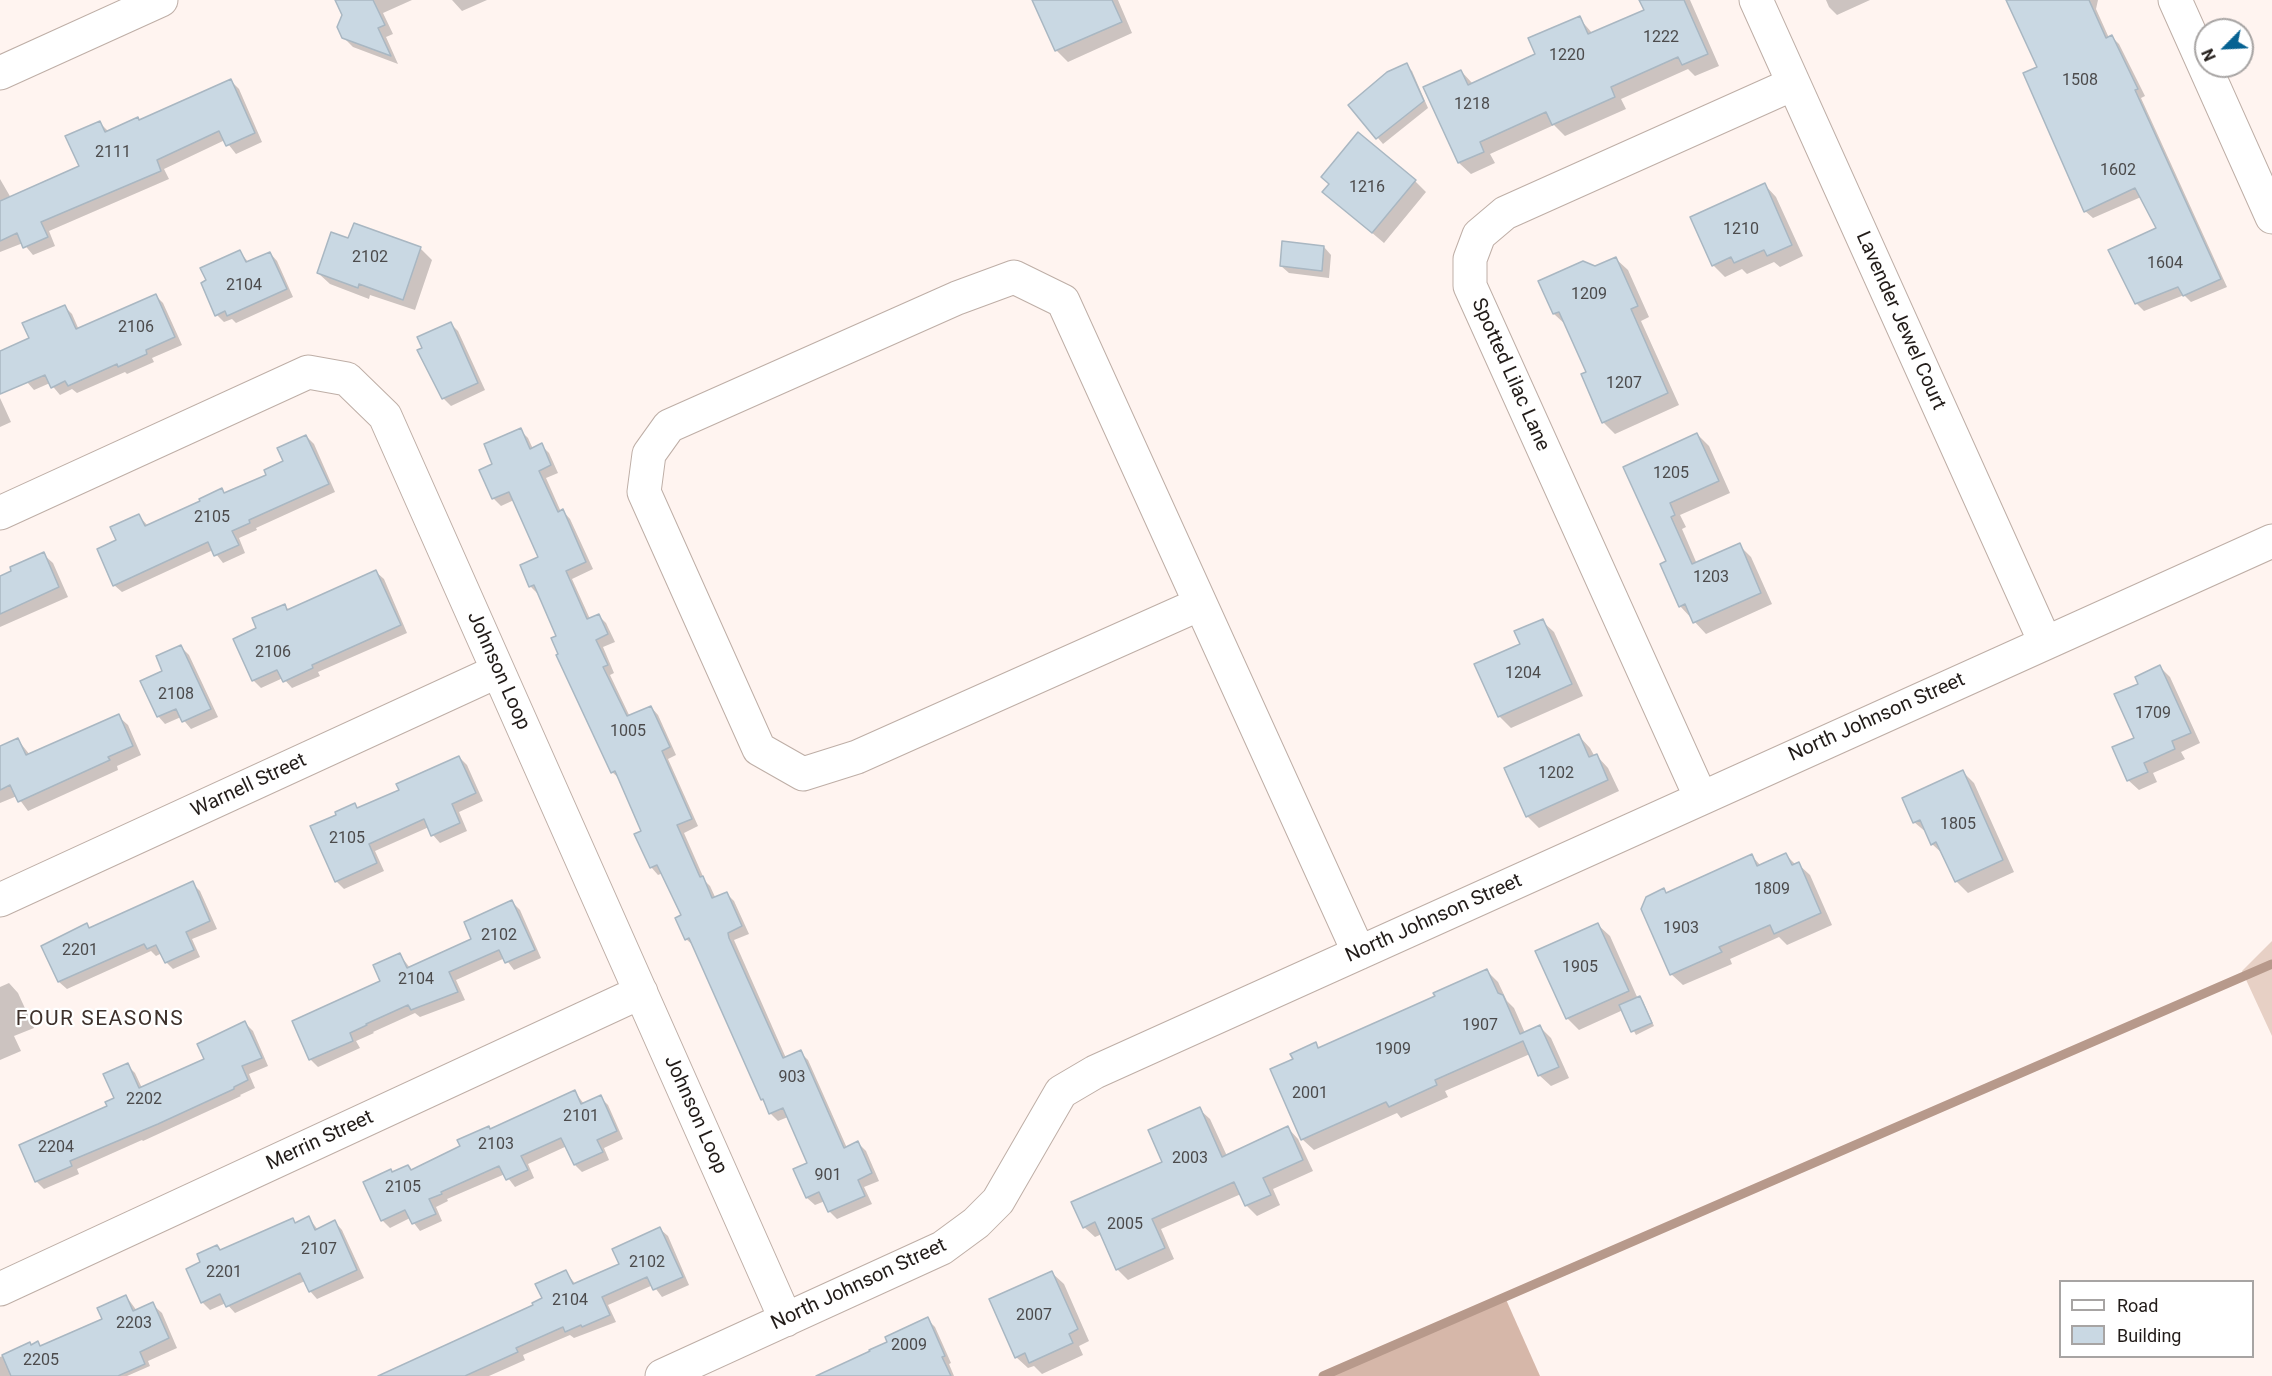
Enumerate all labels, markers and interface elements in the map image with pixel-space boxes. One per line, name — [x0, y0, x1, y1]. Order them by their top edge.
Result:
north arrow — [2194, 18, 2254, 78]
house number: 1222 — [1643, 28, 1679, 48]
house number: 1220 — [1549, 46, 1585, 66]
text: N — [2198, 46, 2220, 64]
house number: 1508 — [2062, 71, 2098, 91]
house number: 1218 — [1454, 95, 1490, 115]
house number: 2111 — [95, 143, 131, 163]
house number: 1602 — [2100, 161, 2136, 181]
house number: 1216 — [1349, 178, 1385, 198]
house number: 1210 — [1723, 220, 1759, 240]
street label: Lavender Jewel Court — [1850, 228, 1950, 414]
house number: 2102 — [352, 248, 388, 268]
house number: 1604 — [2147, 254, 2183, 274]
house number: 2104 — [226, 276, 262, 296]
house number: 1209 — [1571, 285, 1607, 305]
street label: Spotted Lilac Lane — [1466, 295, 1554, 455]
house number: 2106 — [118, 318, 154, 338]
house number: 1207 — [1606, 374, 1642, 394]
house number: 1205 — [1653, 464, 1689, 484]
house number: 2105 — [194, 508, 230, 528]
house number: 1203 — [1693, 568, 1729, 588]
street label: Johnson Loop — [461, 608, 535, 734]
house number: 2106 — [255, 643, 291, 663]
house number: 1204 — [1505, 664, 1541, 684]
street label: North Johnson Street — [1785, 668, 1969, 768]
house number: 2108 — [158, 685, 194, 705]
house number: 1709 — [2135, 704, 2171, 724]
house number: 1005 — [610, 722, 646, 742]
street label: Warnell Street — [188, 749, 310, 823]
house number: 1202 — [1538, 764, 1574, 784]
house number: 1805 — [1940, 815, 1976, 835]
house number: 2105 — [329, 829, 365, 849]
street label: North Johnson Street — [1342, 869, 1526, 969]
house number: 1809 — [1754, 880, 1790, 900]
house number: 1903 — [1663, 919, 1699, 939]
house number: 2102 — [481, 926, 517, 946]
house number: 2201 — [62, 941, 98, 961]
house number: 1905 — [1562, 958, 1598, 978]
house number: 2104 — [398, 970, 434, 990]
district label: FOUR SEASONS — [16, 1007, 184, 1033]
house number: 1907 — [1462, 1016, 1498, 1036]
house number: 1909 — [1375, 1040, 1411, 1060]
street label: Johnson Loop — [658, 1052, 732, 1178]
house number: 903 — [779, 1068, 805, 1088]
house number: 2001 — [1292, 1084, 1328, 1104]
house number: 2202 — [126, 1090, 162, 1110]
street label: Merrin Street — [263, 1106, 377, 1176]
house number: 2101 — [563, 1107, 599, 1127]
house number: 2103 — [478, 1135, 514, 1155]
house number: 2204 — [38, 1138, 74, 1158]
house number: 2003 — [1172, 1149, 1208, 1169]
house number: 901 — [815, 1166, 841, 1186]
house number: 2105 — [385, 1178, 421, 1198]
house number: 2005 — [1107, 1215, 1143, 1235]
street label: North Johnson Street — [768, 1234, 950, 1336]
house number: 2107 — [301, 1240, 337, 1260]
house number: 2102 — [629, 1253, 665, 1273]
house number: 2201 — [206, 1263, 242, 1283]
legend — [2059, 1280, 2254, 1358]
house number: 2104 — [552, 1291, 588, 1311]
text: Road — [2117, 1295, 2158, 1316]
house number: 2007 — [1016, 1306, 1052, 1326]
house number: 2203 — [116, 1314, 152, 1334]
text: Building — [2117, 1325, 2181, 1346]
house number: 2009 — [891, 1336, 927, 1356]
house number: 2205 — [23, 1351, 59, 1371]

